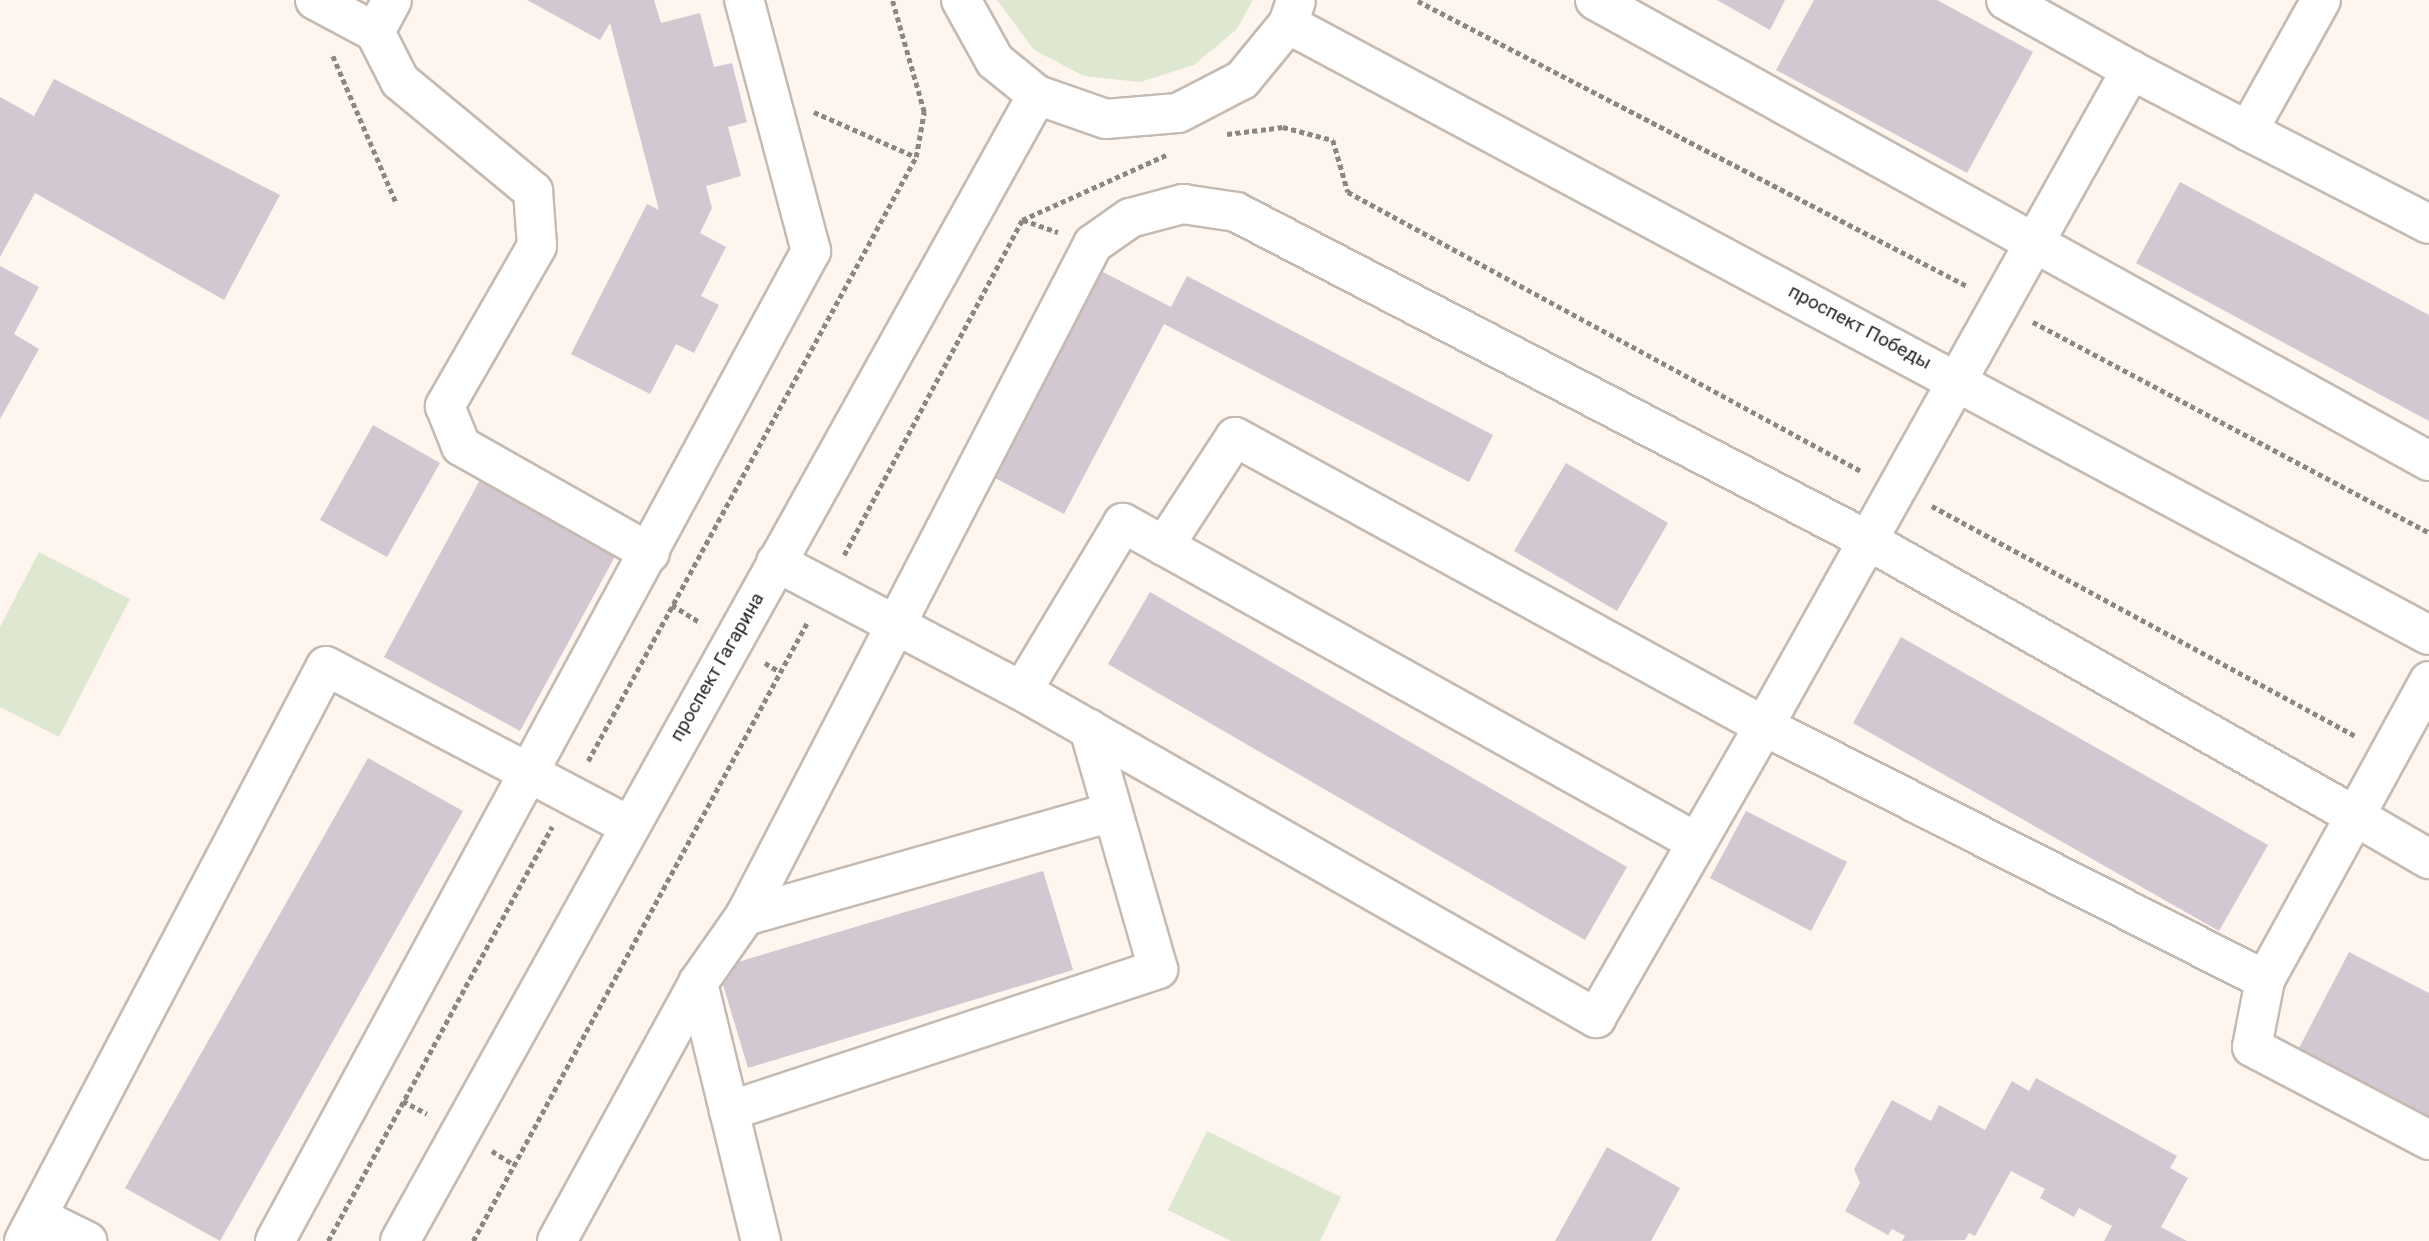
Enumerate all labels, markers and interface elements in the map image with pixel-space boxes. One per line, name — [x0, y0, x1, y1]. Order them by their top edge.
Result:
street label: проспект Победы — [1785, 280, 1935, 374]
street label: проспект Гагарина — [665, 589, 769, 745]

